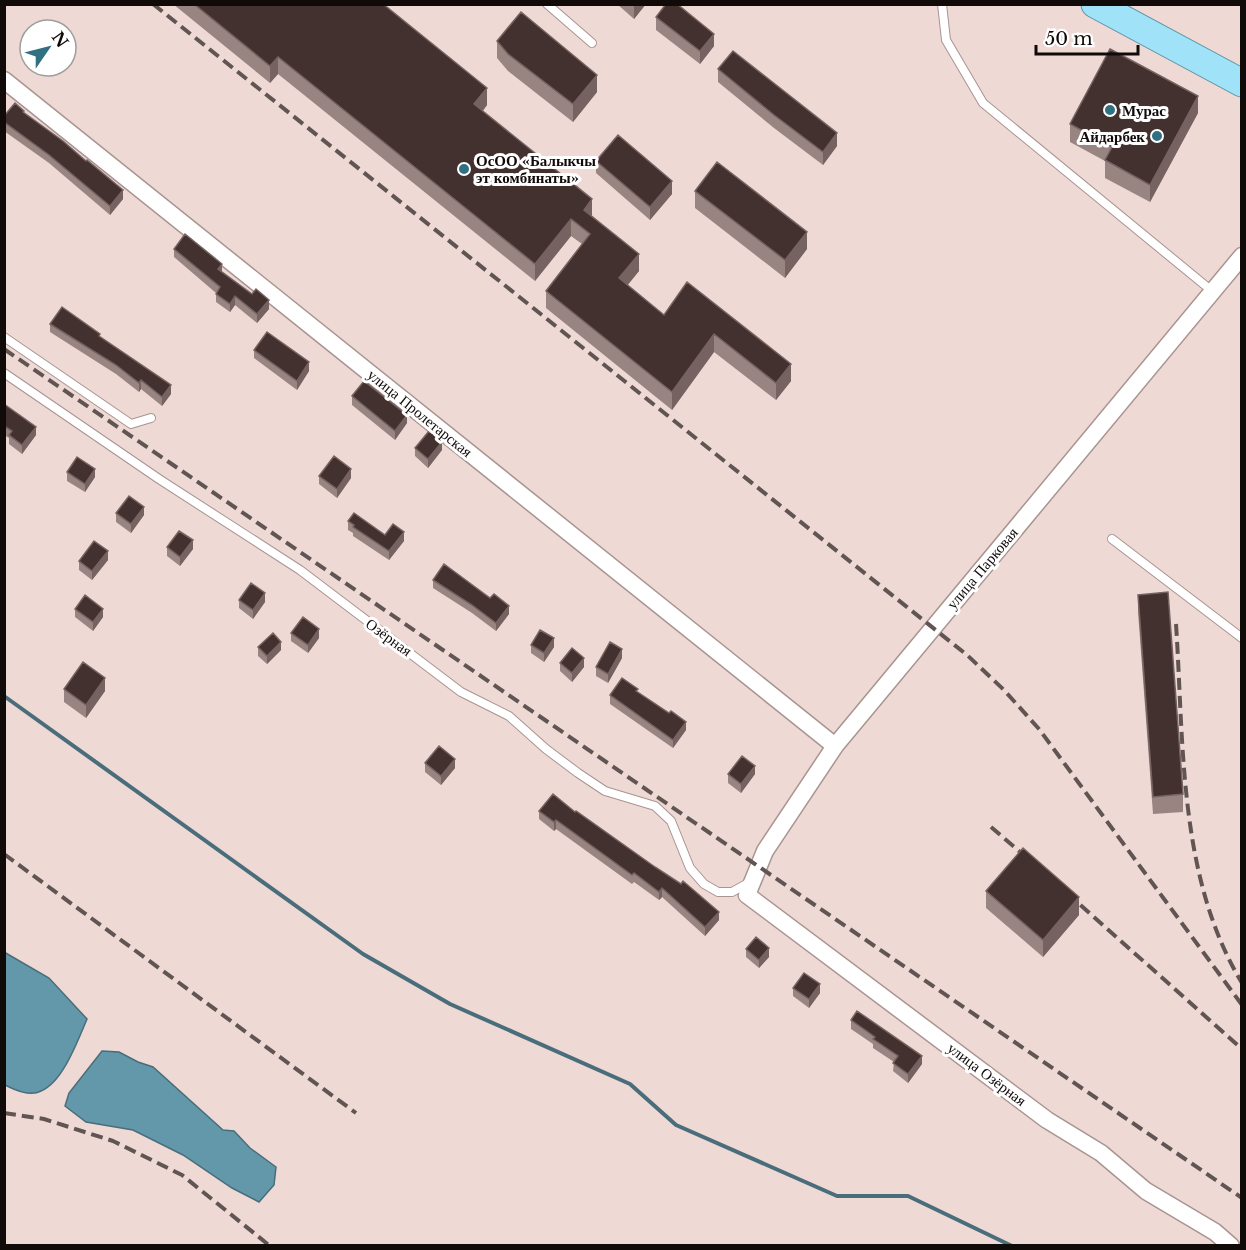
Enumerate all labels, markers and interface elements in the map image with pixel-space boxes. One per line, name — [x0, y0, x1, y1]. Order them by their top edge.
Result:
north arrow — [18, 18, 78, 78]
scale bar — [1036, 18, 1138, 56]
text: N — [48, 27, 73, 51]
text: 50 m — [1045, 28, 1093, 50]
place label: Мурас — [1122, 101, 1166, 120]
marker: Мурас — [1103, 103, 1117, 117]
place label: Айдарбек — [1079, 127, 1145, 146]
marker: Айдарбек — [1150, 129, 1164, 143]
place label: ОсОО «Балыкчы эт комбинаты» — [476, 151, 596, 187]
marker: ОсОО «Балыкчы эт комбинаты» — [457, 162, 471, 176]
street label: улица Пролетарская — [364, 365, 476, 461]
street label: улица Парковая — [942, 523, 1022, 613]
street label: Озёрная — [362, 614, 416, 660]
street label: улица Озёрная — [944, 1038, 1030, 1110]

